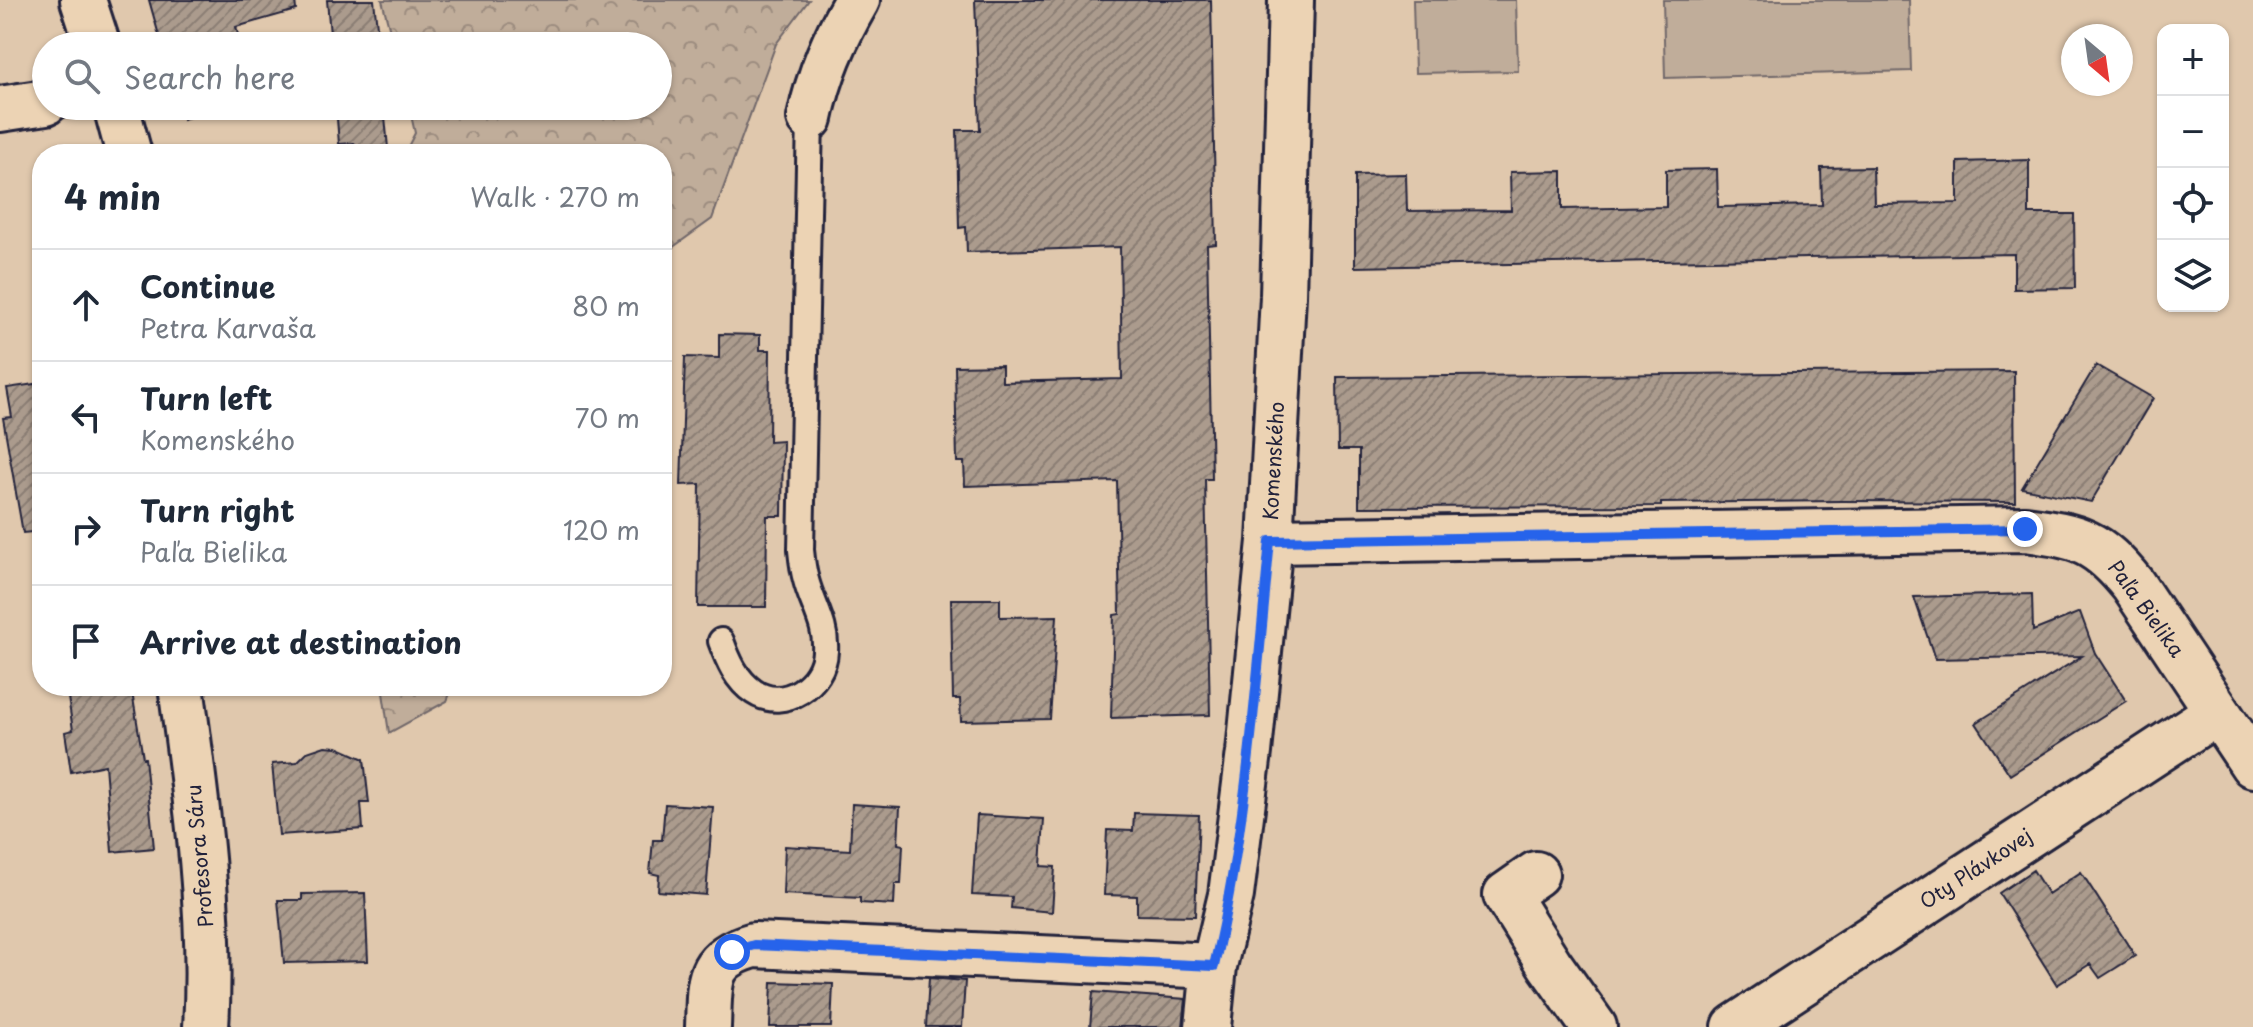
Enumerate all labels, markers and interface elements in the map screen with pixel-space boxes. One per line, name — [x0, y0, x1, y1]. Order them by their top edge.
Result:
north arrow — [2061, 24, 2133, 96]
map controls — [2157, 24, 2229, 312]
button: + — [2157, 24, 2229, 96]
search box — [32, 32, 672, 120]
icon: search — [60, 54, 104, 98]
text: Search here — [124, 54, 296, 99]
button: − — [2157, 96, 2229, 168]
button: locate — [2157, 168, 2229, 240]
text: 4 min — [64, 170, 161, 222]
text: Walk · 270 m — [470, 177, 640, 216]
button: layers — [2157, 240, 2229, 312]
text: Continue — [140, 263, 275, 308]
icon: ahead — [64, 283, 108, 327]
text: 80 m — [572, 286, 640, 325]
text: Petra Karvaša — [140, 308, 316, 347]
text: Turn left — [140, 375, 272, 420]
icon: left — [64, 395, 108, 439]
text: 70 m — [575, 398, 640, 437]
street label: Komenského — [1255, 401, 1291, 521]
text: Komenského — [140, 420, 295, 459]
text: Turn right — [140, 487, 295, 532]
icon: right — [64, 507, 108, 551]
text: 120 m — [563, 510, 640, 549]
route end — [2007, 511, 2043, 547]
text: Paľa Bielika — [140, 532, 287, 571]
street label: Paľa Bielika — [2101, 554, 2192, 663]
icon: arrive — [64, 619, 108, 663]
text: Arrive at destination — [140, 619, 462, 664]
street label: Profesora Sáru — [178, 783, 220, 929]
street label: Oty Plávkovej — [1913, 820, 2038, 916]
route start — [714, 934, 750, 970]

